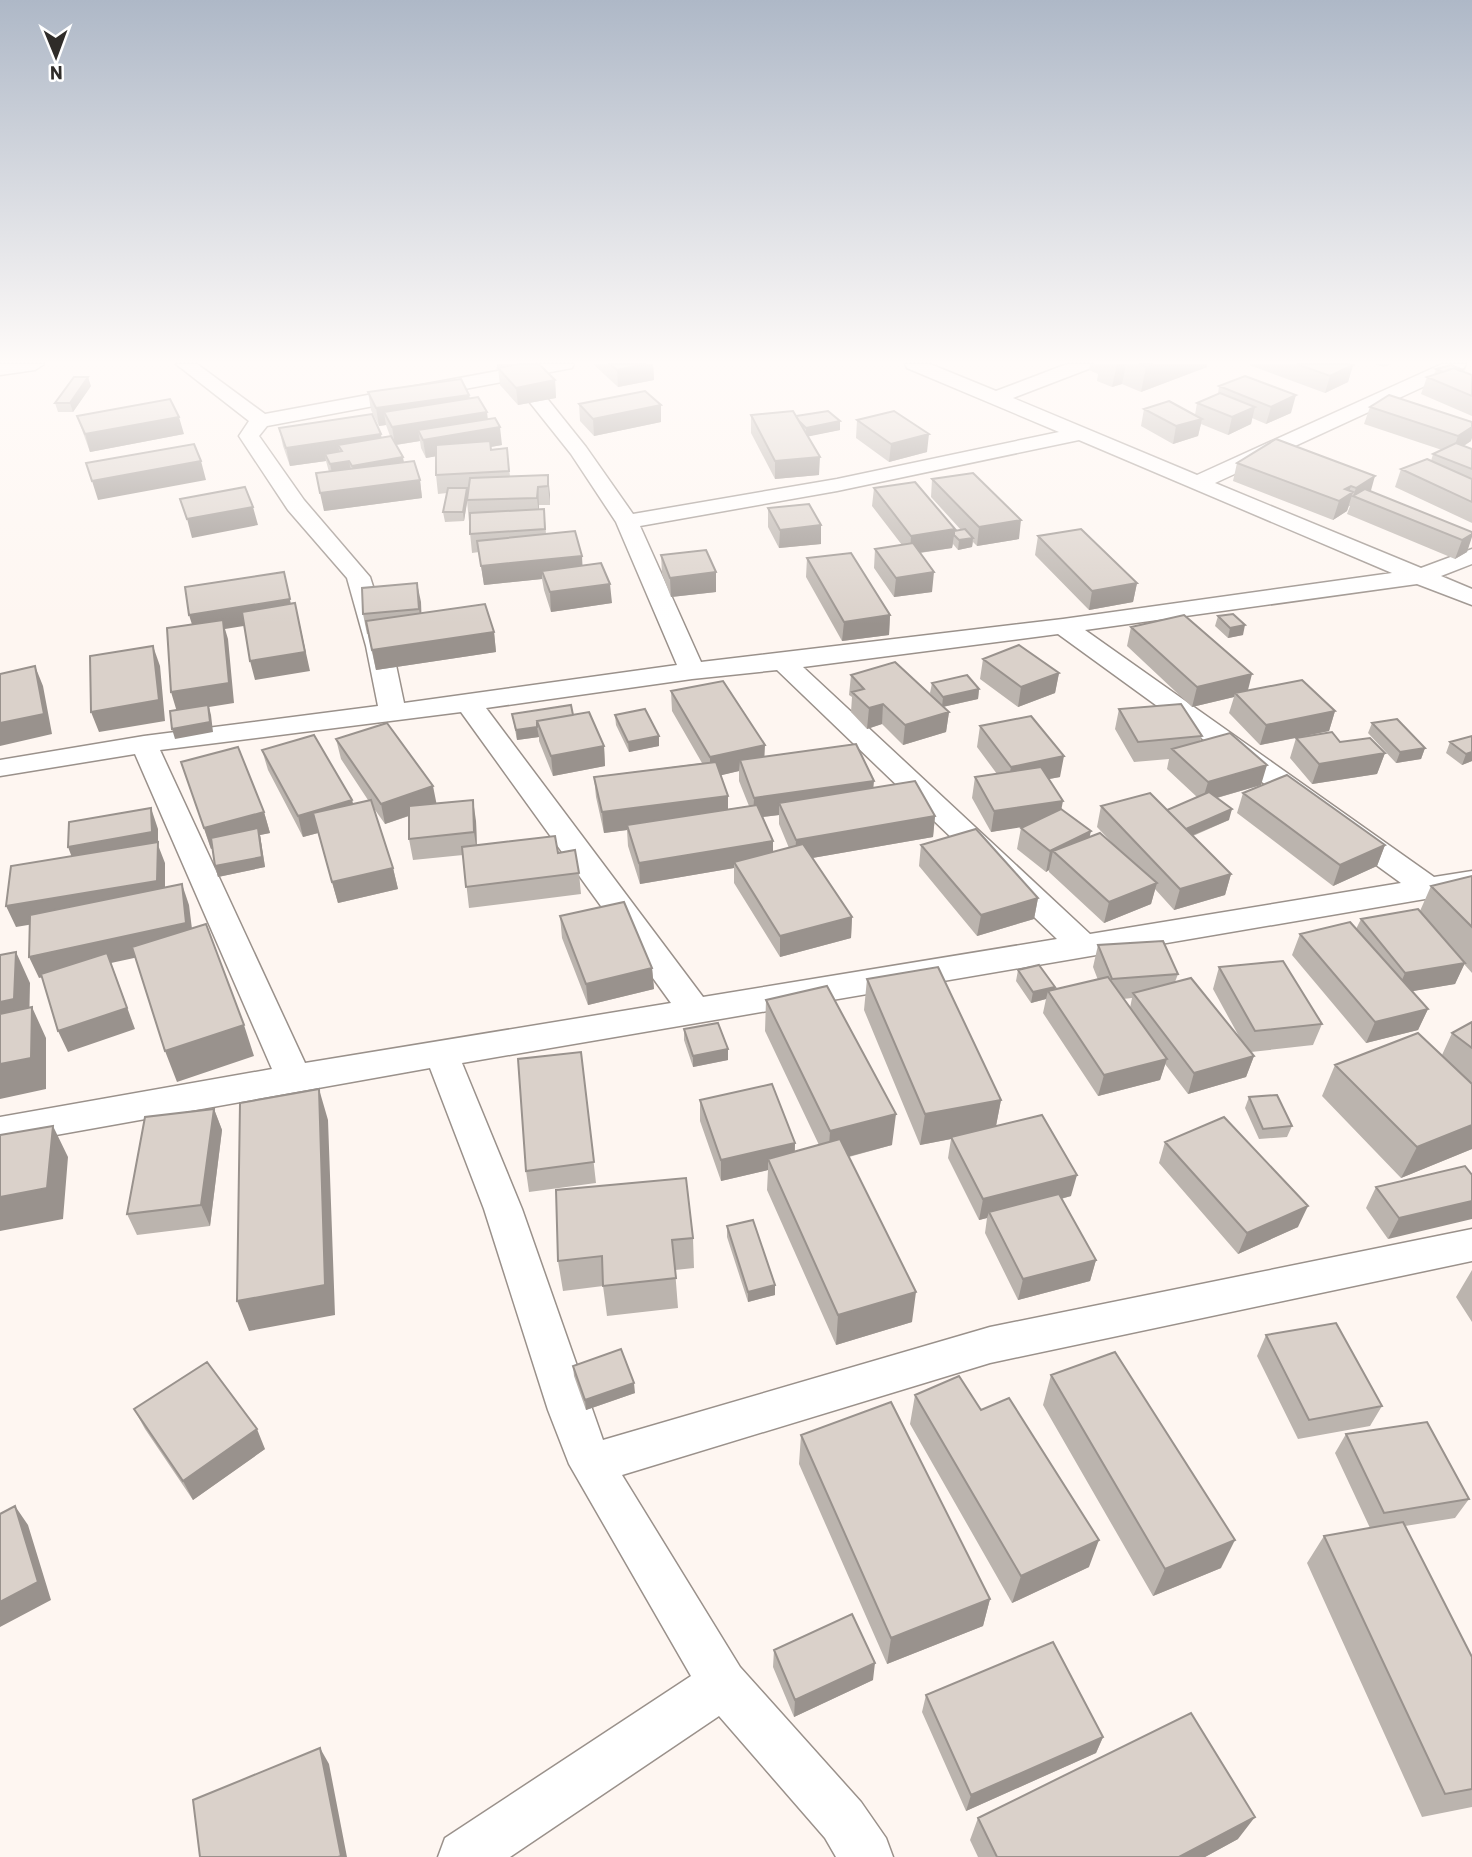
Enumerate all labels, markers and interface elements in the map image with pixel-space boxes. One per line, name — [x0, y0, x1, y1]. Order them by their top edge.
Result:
north arrow — [21, 21, 91, 91]
text: N — [50, 62, 63, 85]

